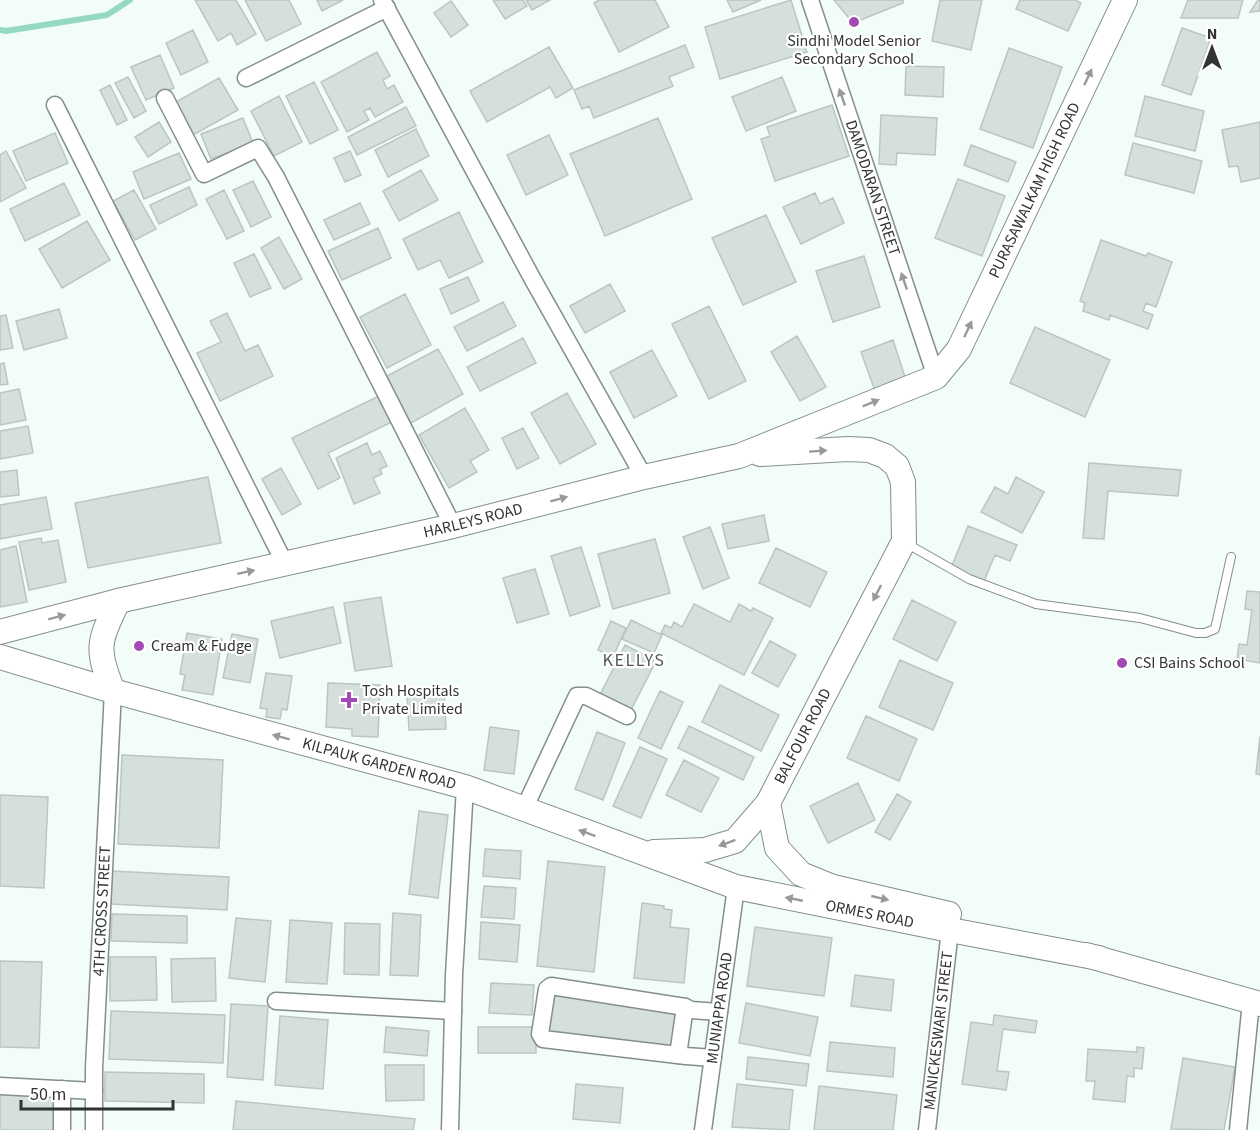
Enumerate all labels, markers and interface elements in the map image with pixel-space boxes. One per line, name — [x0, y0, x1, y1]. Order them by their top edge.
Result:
marker: Sindhi Model Senior Secondary School — [847, 15, 861, 29]
north arrow — [1182, 18, 1242, 78]
text: N — [1207, 23, 1217, 45]
place label: Sindhi Model Senior Secondary School — [787, 30, 921, 70]
one-way arrow — [1084, 68, 1093, 85]
one-way arrow — [837, 87, 847, 105]
street label: PURASAWALKAM HIGH ROAD — [983, 99, 1086, 282]
street label: DAMODARAN STREET — [840, 117, 906, 259]
one-way arrow — [899, 272, 909, 290]
one-way arrow — [964, 320, 973, 337]
one-way arrow — [862, 398, 880, 407]
one-way arrow — [809, 446, 828, 456]
one-way arrow — [550, 493, 568, 503]
street label: HARLEYS ROAD — [421, 498, 525, 543]
one-way arrow — [237, 567, 256, 576]
one-way arrow — [872, 585, 882, 602]
one-way arrow — [47, 611, 66, 621]
place label: Cream & Fudge — [151, 635, 252, 657]
marker: Cream & Fudge — [132, 639, 146, 653]
district label: KELLYS — [603, 648, 665, 673]
place label: CSI Bains School — [1134, 652, 1245, 674]
marker: CSI Bains School — [1115, 656, 1129, 670]
place label: Tosh Hospitals Private Limited — [362, 680, 463, 720]
street label: BALFOUR ROAD — [769, 684, 837, 788]
marker: Tosh Hospitals Private Limited — [340, 691, 358, 709]
one-way arrow — [272, 732, 290, 741]
street label: KILPAUK GARDEN ROAD — [300, 732, 459, 795]
one-way arrow — [578, 827, 596, 837]
one-way arrow — [718, 838, 736, 848]
street label: 4TH CROSS STREET — [88, 845, 116, 977]
one-way arrow — [870, 893, 889, 903]
one-way arrow — [785, 894, 804, 903]
street label: ORMES ROAD — [823, 894, 916, 933]
street label: MANICKESWARI STREET — [918, 950, 959, 1111]
street label: MUNIAPPA ROAD — [701, 951, 738, 1065]
scale bar — [21, 1073, 172, 1111]
text: 50 m — [30, 1082, 66, 1107]

